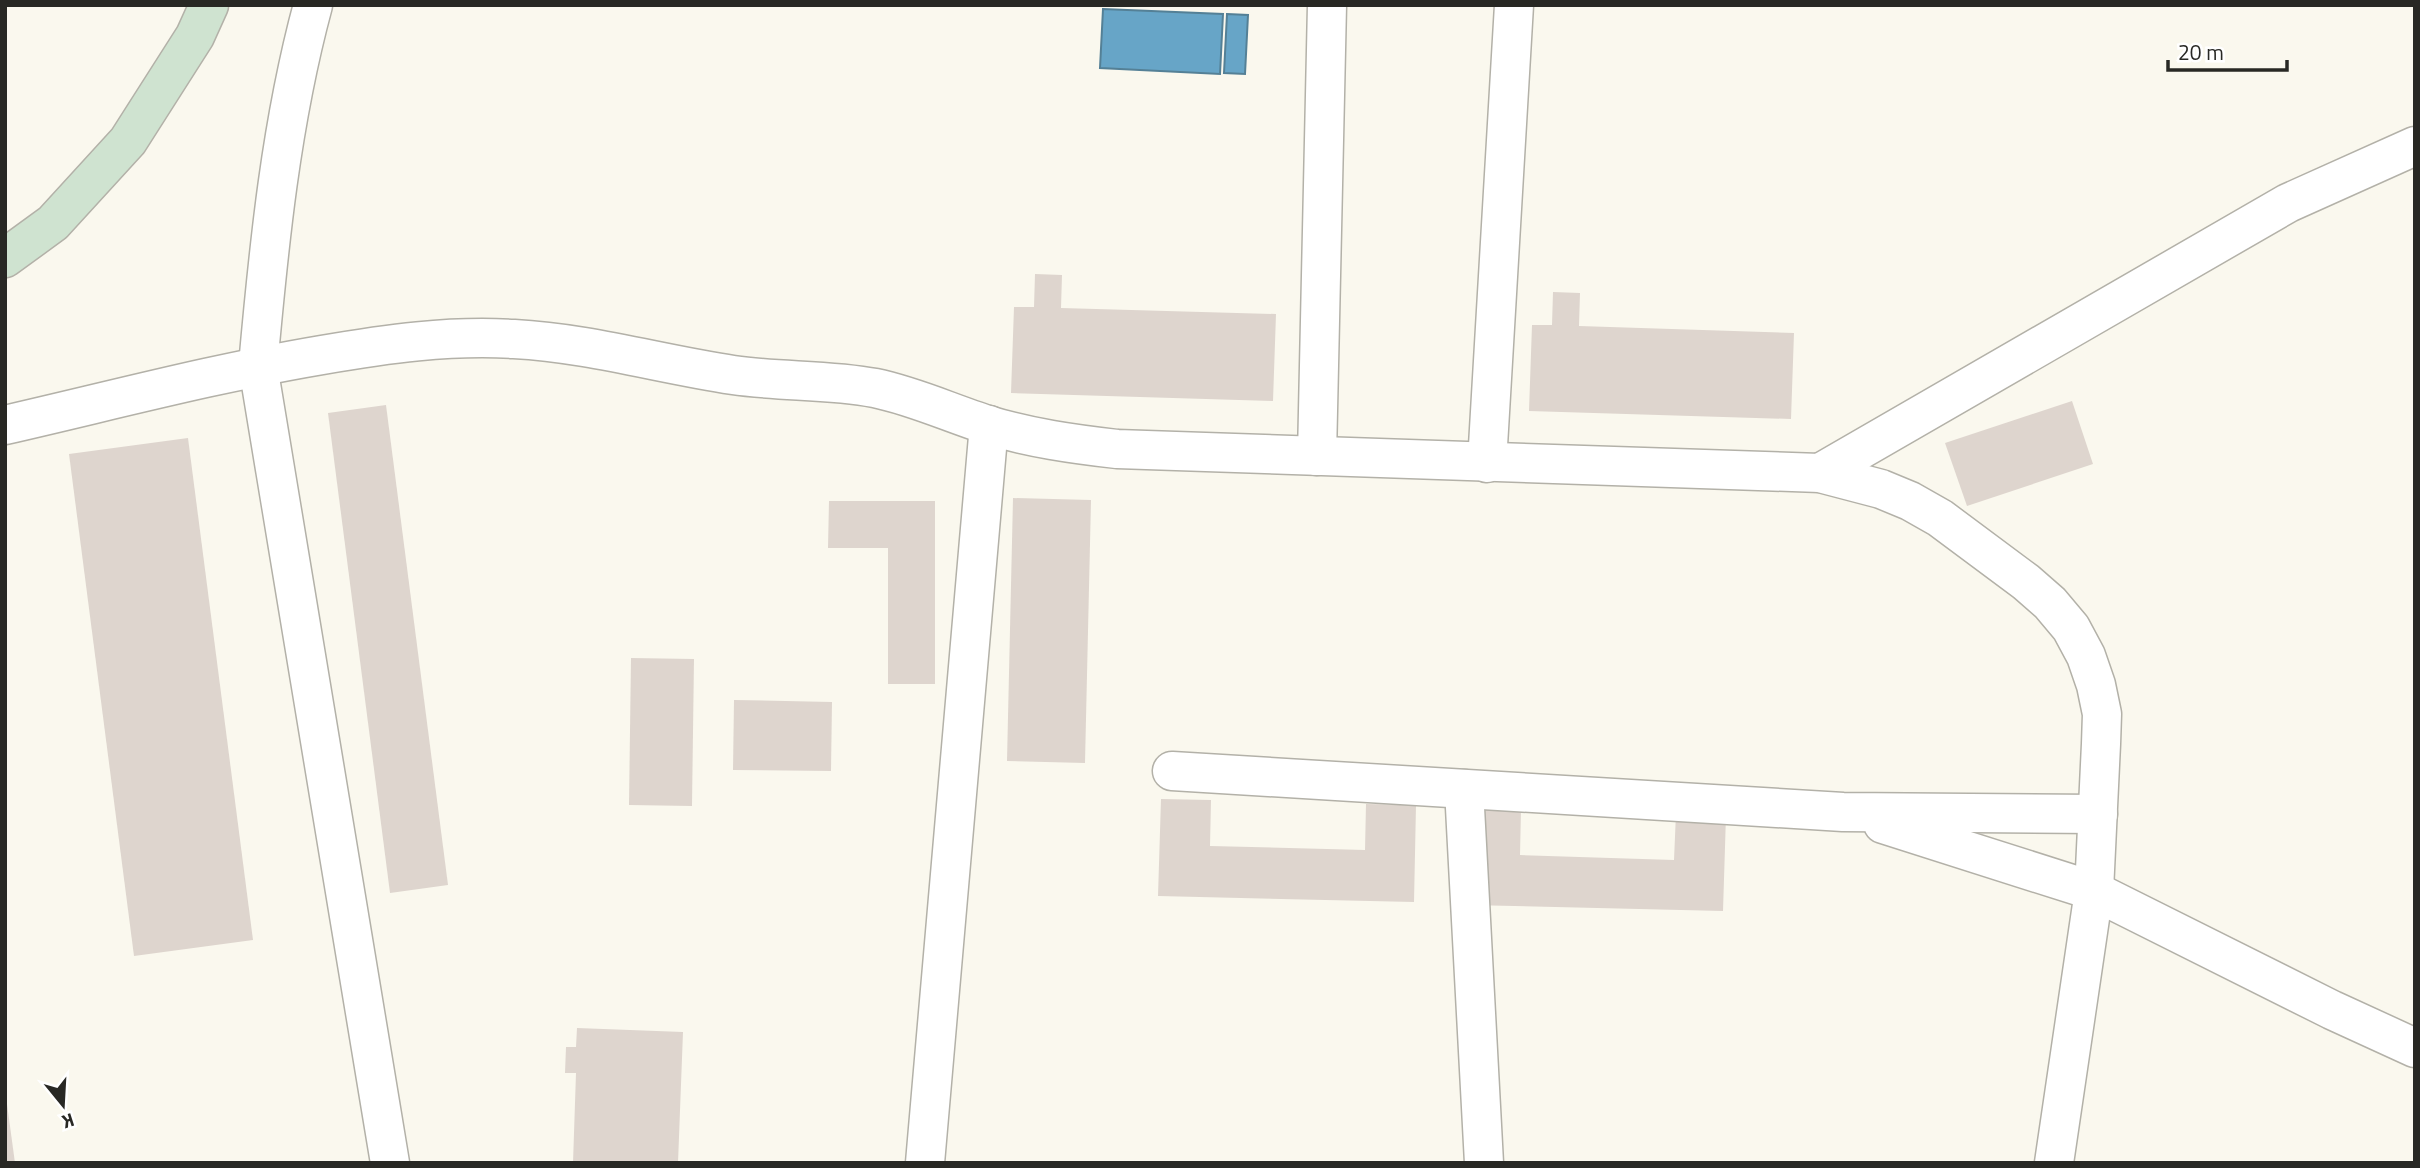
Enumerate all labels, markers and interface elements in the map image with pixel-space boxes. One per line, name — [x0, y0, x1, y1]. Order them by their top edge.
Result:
scale bar — [2168, 28, 2287, 72]
text: 20 m — [2178, 36, 2224, 68]
north arrow — [28, 1070, 98, 1140]
text: K — [59, 1106, 78, 1137]

